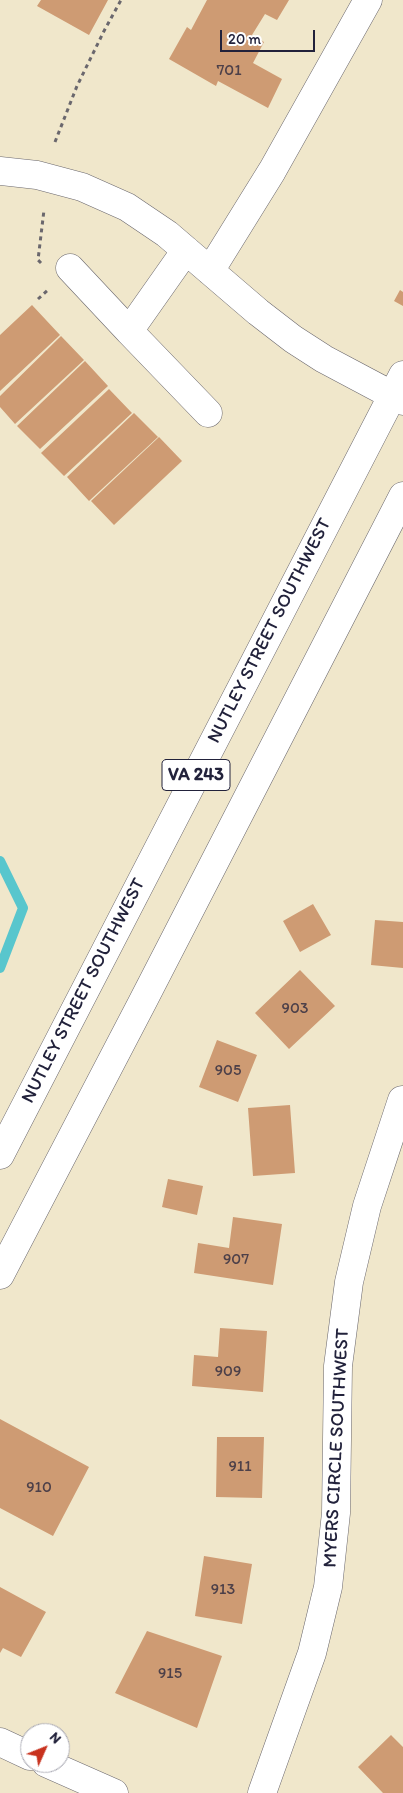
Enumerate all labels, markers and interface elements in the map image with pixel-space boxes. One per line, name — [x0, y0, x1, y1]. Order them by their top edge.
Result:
scale bar — [223, 20, 318, 52]
text: 20 m — [228, 30, 261, 48]
house number: 701 — [216, 61, 242, 81]
street label: NUTLEY STREET SOUTHWEST — [203, 515, 337, 747]
road number: VA 243 — [162, 760, 230, 790]
street label: NUTLEY STREET SOUTHWEST — [17, 875, 151, 1107]
house number: 903 — [282, 999, 308, 1019]
house number: 905 — [215, 1061, 241, 1081]
house number: 907 — [223, 1250, 249, 1270]
street label: MYERS CIRCLE SOUTHWEST — [319, 1328, 355, 1568]
house number: 909 — [215, 1362, 241, 1382]
house number: 911 — [228, 1457, 252, 1477]
house number: 910 — [26, 1478, 52, 1498]
house number: 913 — [211, 1580, 235, 1600]
house number: 915 — [158, 1664, 182, 1684]
north arrow — [20, 1723, 70, 1773]
text: N — [46, 1729, 65, 1747]

